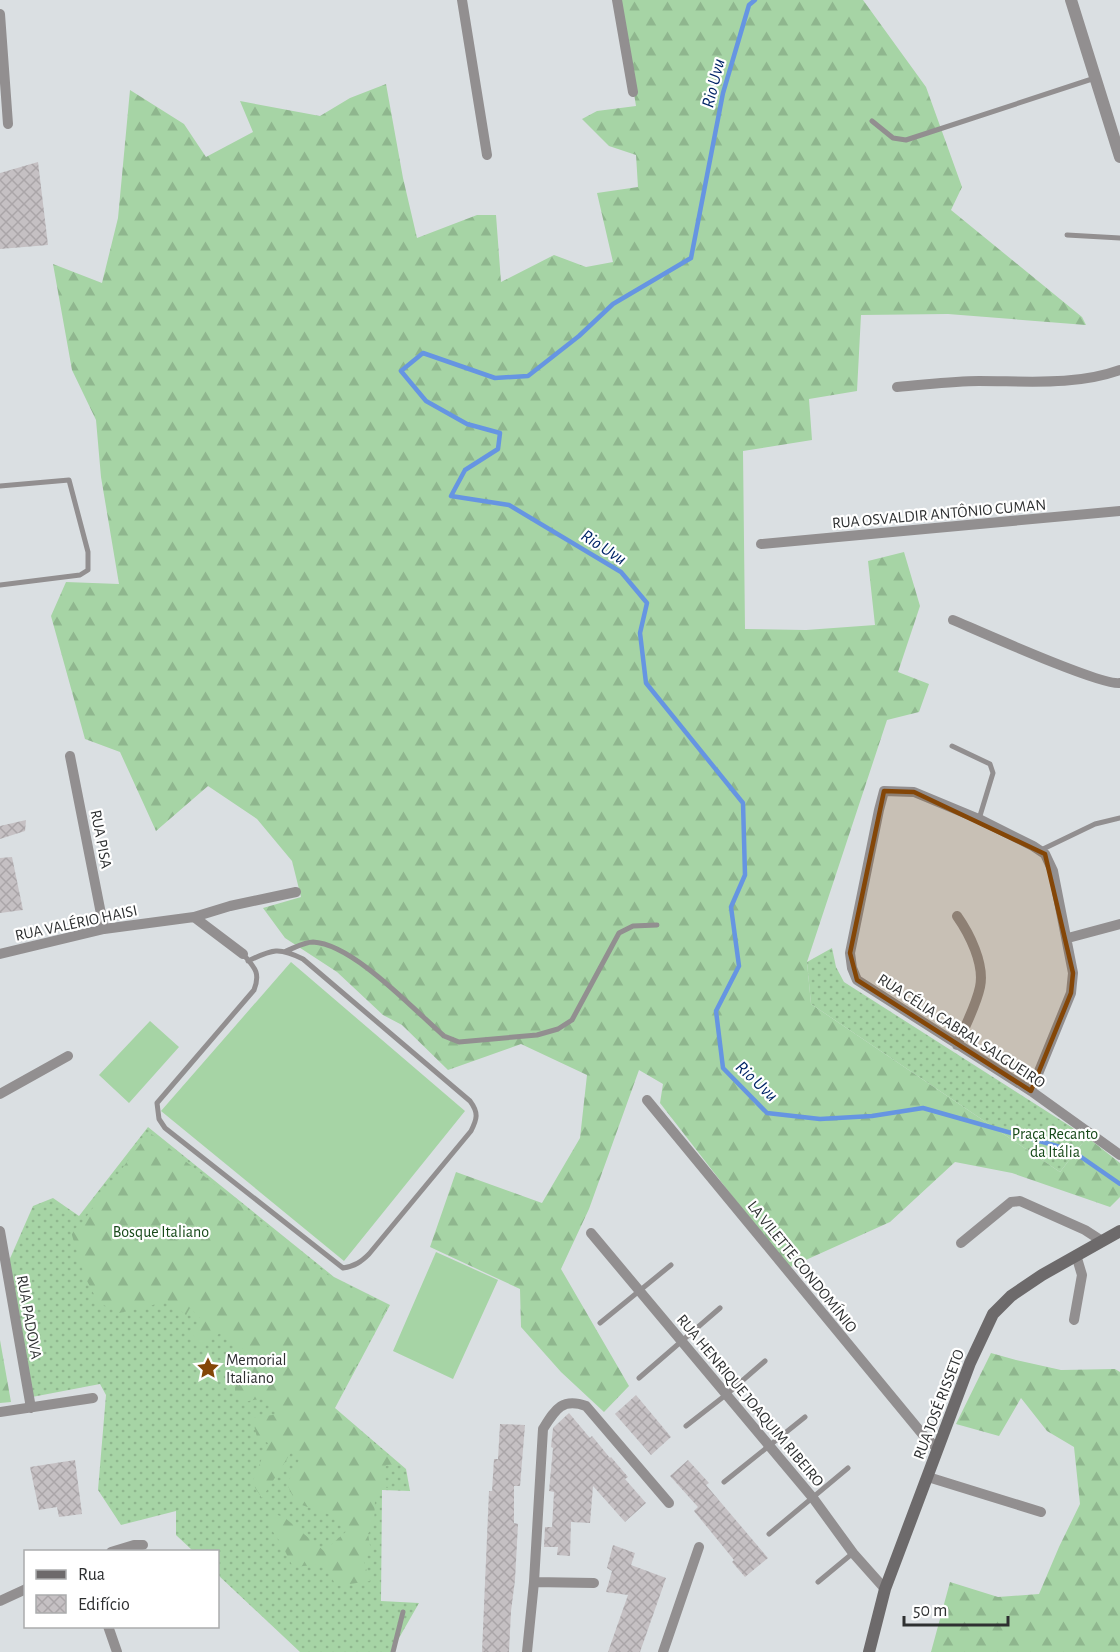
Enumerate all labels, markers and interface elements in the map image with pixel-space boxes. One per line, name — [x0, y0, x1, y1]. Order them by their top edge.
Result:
water label: Rio Uvu — [699, 57, 729, 110]
street label: RUA OSVALDIR ANTÔNIO CUMAN — [831, 495, 1047, 531]
water label: Rio Uvu — [578, 527, 629, 569]
street label: RUA PISA — [87, 808, 115, 870]
street label: RUA VALÉRIO HAISI — [13, 900, 139, 944]
street label: RUA CÉLIA CABRAL SALGUEIRO — [875, 969, 1049, 1091]
water label: Rio Uvu — [732, 1058, 781, 1105]
park label: Praça Recanto da Itália — [1012, 1126, 1098, 1160]
street label: LA VILETTE CONDOMÍNIO — [744, 1197, 862, 1335]
park label: Bosque Italiano — [113, 1224, 209, 1240]
street label: RUA PADOVA — [14, 1274, 44, 1360]
street label: RUA HENRIQUE JOAQUIM RIBEIRO — [673, 1311, 827, 1490]
street label: RUA JOSÉ RISSETO — [909, 1346, 967, 1462]
place label: Memorial Italiano — [226, 1352, 287, 1386]
place icon: Memorial Italiano — [195, 1355, 221, 1381]
legend — [24, 1550, 219, 1628]
text: Rua — [78, 1566, 105, 1584]
scale bar — [904, 1589, 1008, 1627]
text: Edifício — [78, 1596, 130, 1614]
text: 50 m — [913, 1602, 947, 1620]

